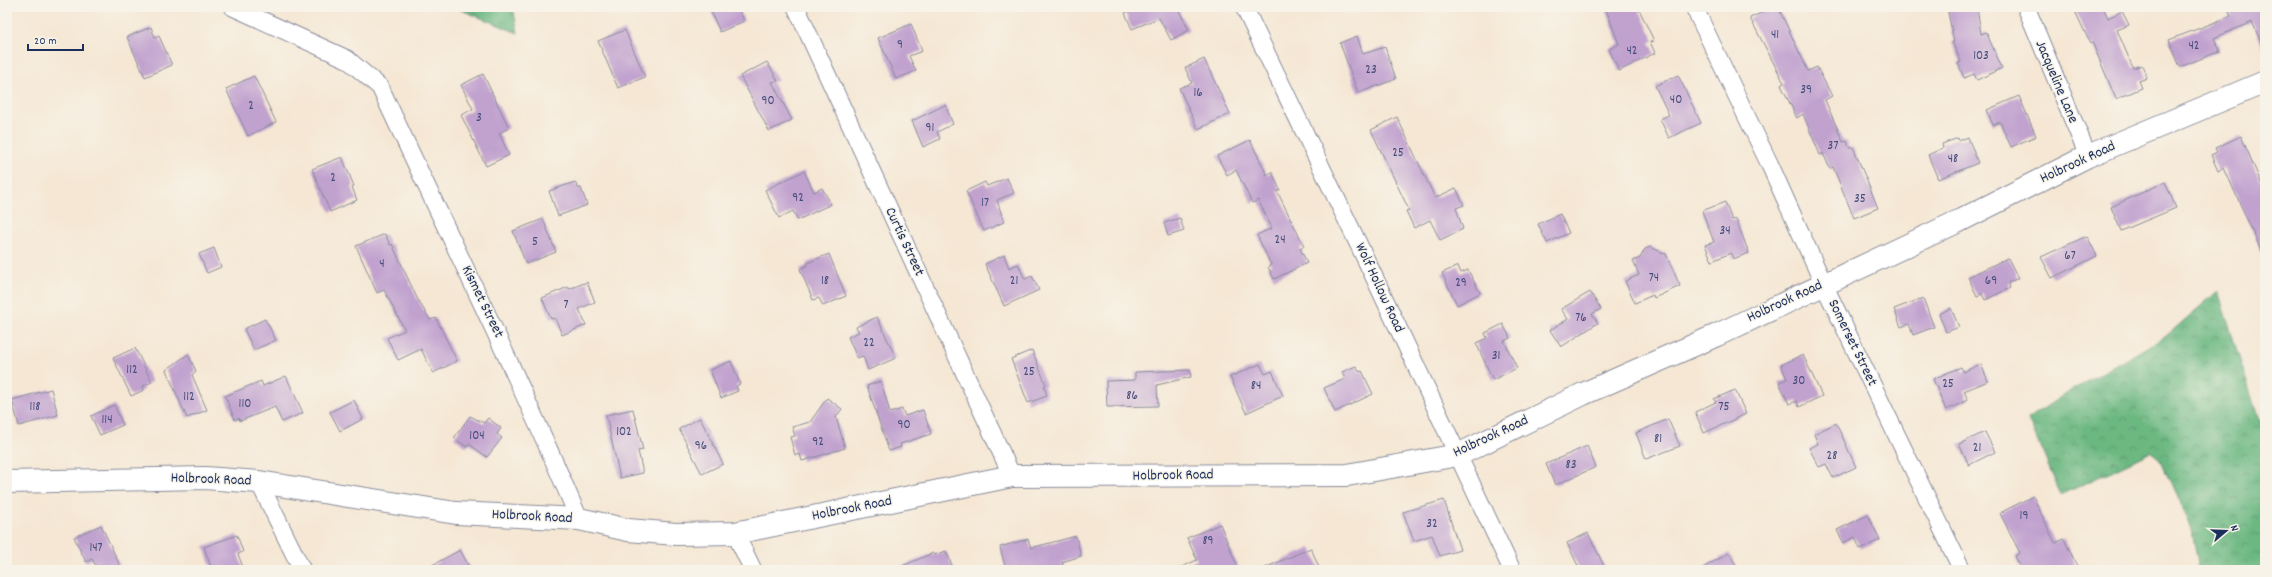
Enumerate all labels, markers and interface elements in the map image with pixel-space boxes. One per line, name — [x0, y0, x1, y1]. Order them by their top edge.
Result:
scale bar — [28, 26, 83, 52]
house number: 41 — [1771, 26, 1779, 45]
text: 20 m — [34, 33, 57, 50]
house number: 9 — [897, 36, 903, 55]
street label: Jacqueline Lane — [2029, 37, 2084, 127]
house number: 42 — [2188, 37, 2200, 56]
house number: 42 — [1626, 42, 1638, 61]
house number: 103 — [1973, 47, 1989, 66]
house number: 23 — [1365, 61, 1377, 80]
house number: 39 — [1800, 81, 1812, 100]
house number: 16 — [1193, 84, 1203, 103]
house number: 40 — [1670, 91, 1682, 110]
house number: 90 — [761, 92, 775, 111]
house number: 2 — [248, 97, 254, 116]
house number: 3 — [476, 109, 482, 128]
house number: 91 — [926, 119, 934, 138]
street label: Holbrook Road — [2037, 136, 2119, 190]
house number: 37 — [1828, 137, 1838, 156]
house number: 25 — [1392, 144, 1404, 163]
house number: 48 — [1948, 150, 1958, 169]
house number: 2 — [330, 169, 336, 188]
house number: 92 — [792, 189, 804, 208]
house number: 35 — [1854, 190, 1866, 209]
house number: 17 — [981, 194, 989, 213]
street label: Curtis Street — [878, 204, 930, 281]
house number: 34 — [1719, 222, 1731, 241]
house number: 24 — [1274, 231, 1286, 250]
house number: 5 — [532, 233, 538, 252]
street label: Wolf Hollow Road — [1349, 239, 1409, 337]
house number: 67 — [2064, 247, 2076, 266]
house number: 4 — [379, 255, 385, 274]
street label: Kismet Street — [455, 262, 509, 342]
house number: 74 — [1649, 269, 1659, 288]
house number: 18 — [821, 272, 829, 291]
house number: 21 — [1010, 272, 1018, 291]
house number: 69 — [1985, 272, 1997, 291]
house number: 29 — [1455, 274, 1467, 293]
street label: Holbrook Road — [1744, 275, 1826, 329]
house number: 7 — [564, 296, 569, 315]
street label: Somerset Street — [1821, 296, 1883, 391]
house number: 76 — [1575, 309, 1587, 328]
house number: 22 — [863, 334, 875, 353]
house number: 31 — [1492, 347, 1500, 366]
house number: 112 — [126, 361, 138, 380]
house number: 25 — [1023, 363, 1035, 382]
house number: 30 — [1793, 372, 1805, 391]
house number: 25 — [1942, 375, 1954, 394]
house number: 84 — [1251, 377, 1261, 396]
house number: 86 — [1126, 387, 1138, 406]
house number: 112 — [183, 388, 195, 407]
house number: 110 — [239, 395, 251, 414]
house number: 118 — [30, 398, 40, 417]
house number: 75 — [1719, 398, 1730, 417]
street label: Holbrook Road — [1450, 410, 1532, 464]
house number: 114 — [101, 411, 113, 430]
house number: 90 — [897, 416, 911, 435]
house number: 102 — [616, 423, 632, 442]
house number: 104 — [469, 427, 485, 446]
house number: 81 — [1654, 430, 1662, 449]
house number: 92 — [812, 433, 824, 452]
house number: 96 — [695, 437, 707, 456]
house number: 21 — [1973, 439, 1981, 458]
house number: 28 — [1827, 447, 1837, 466]
house number: 83 — [1566, 456, 1577, 475]
street label: Holbrook Road — [1132, 464, 1214, 488]
street label: Holbrook Road — [170, 468, 252, 492]
street label: Holbrook Road — [810, 490, 894, 528]
street label: Holbrook Road — [491, 504, 573, 530]
house number: 19 — [2020, 507, 2028, 526]
north arrow — [2206, 511, 2246, 551]
house number: 32 — [1426, 515, 1438, 534]
text: N — [2225, 523, 2242, 534]
house number: 89 — [1202, 532, 1214, 551]
house number: 147 — [89, 539, 103, 558]

